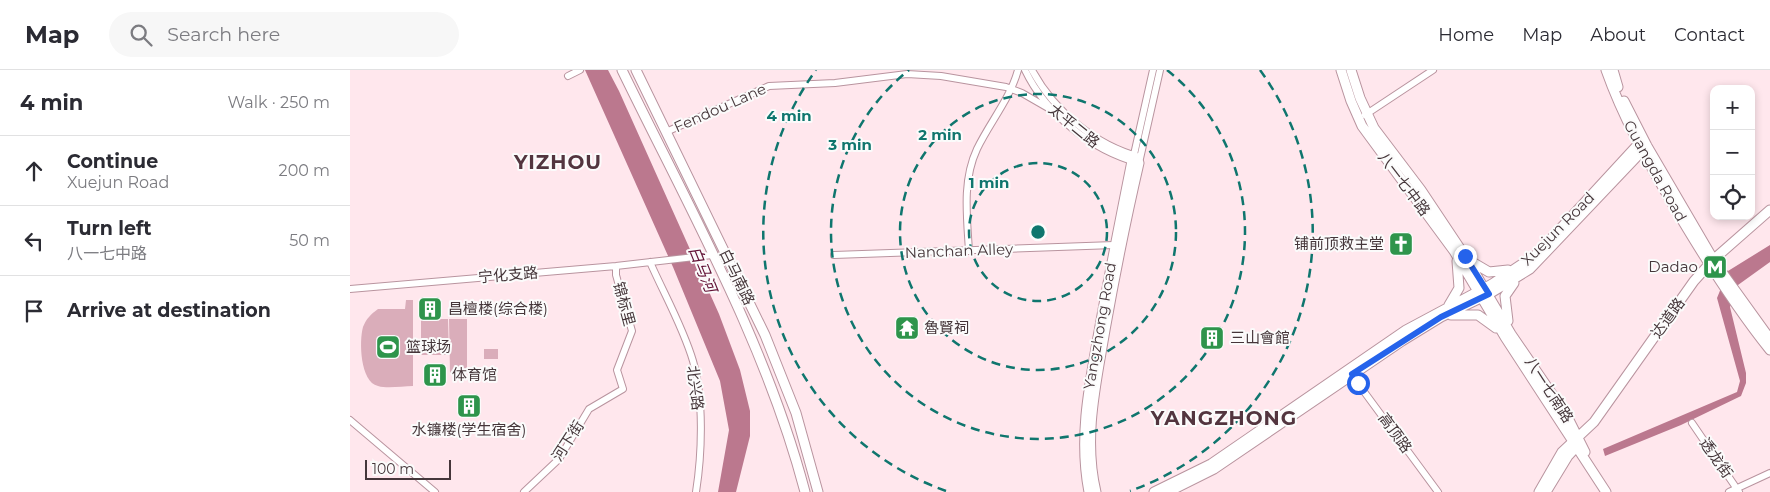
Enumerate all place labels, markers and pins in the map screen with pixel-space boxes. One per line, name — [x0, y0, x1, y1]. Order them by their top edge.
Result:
centre of rings — [1029, 223, 1047, 241]
church icon: 铺前顶救主堂 — [1388, 231, 1414, 257]
place label: 铺前顶救主堂 — [1294, 234, 1384, 253]
metro station icon: Dadao — [1702, 254, 1728, 280]
place label: Dadao — [1648, 257, 1698, 276]
building icon: 昌檀楼(综合楼) — [417, 296, 443, 322]
place label: 昌檀楼(综合楼) — [448, 299, 548, 318]
temple icon: 魯賢祠 — [894, 315, 920, 341]
place label: 魯賢祠 — [924, 318, 969, 337]
building icon: 三山會館 — [1199, 325, 1225, 351]
place label: 三山會館 — [1230, 328, 1290, 347]
sports icon: 篮球场 — [375, 334, 401, 360]
place label: 篮球场 — [406, 337, 451, 356]
building icon: 体育馆 — [422, 362, 448, 388]
place label: 体育馆 — [452, 365, 497, 384]
building icon: 水镰楼(学生宿舍) — [456, 393, 482, 419]
place label: 水镰楼(学生宿舍) — [412, 420, 526, 439]

